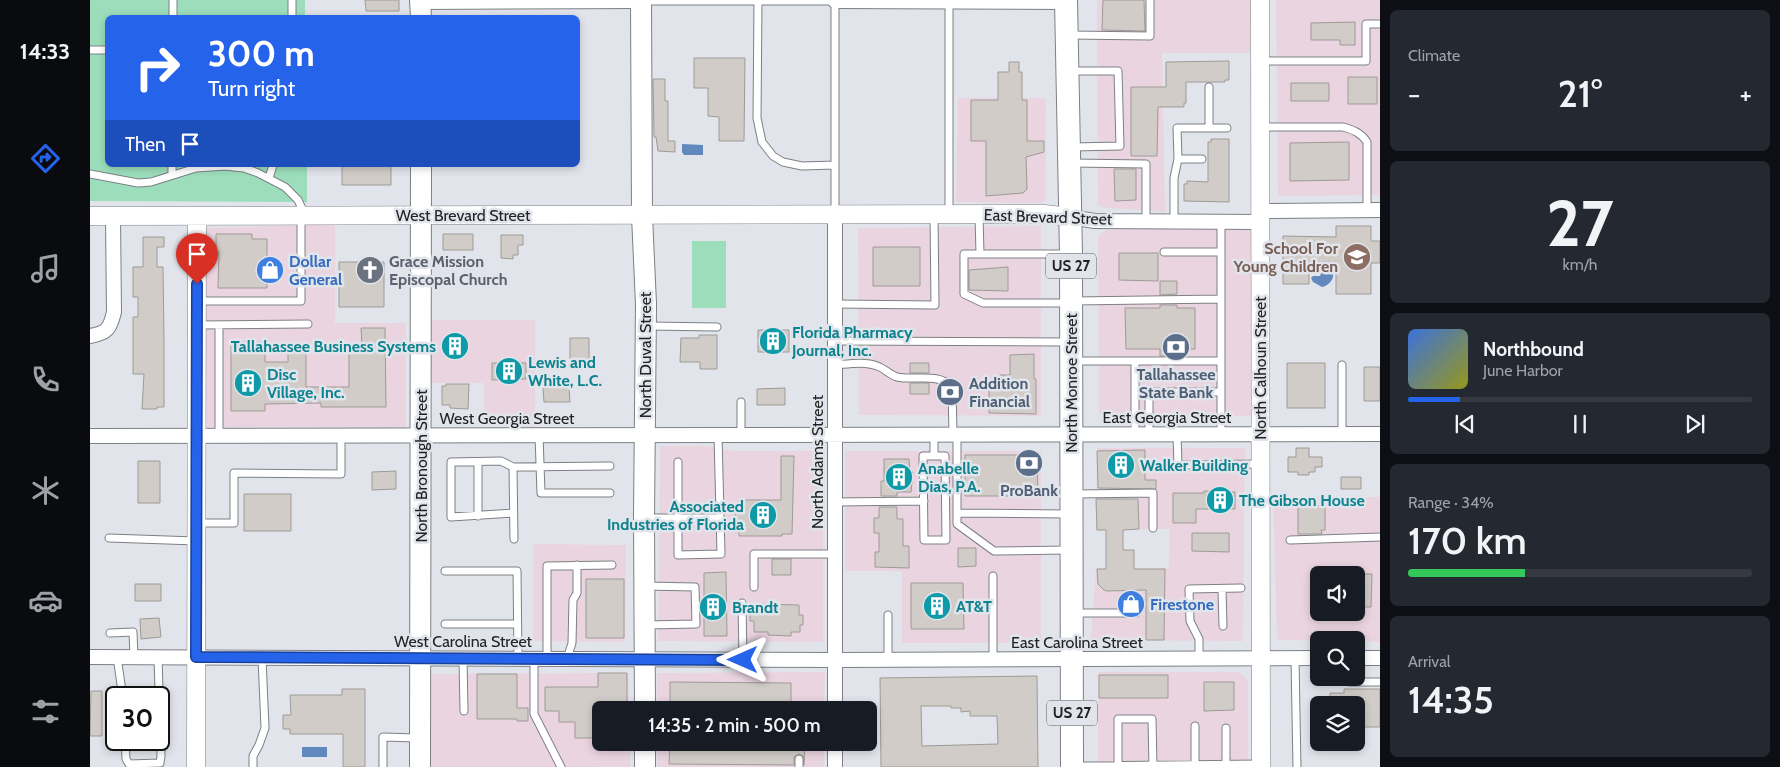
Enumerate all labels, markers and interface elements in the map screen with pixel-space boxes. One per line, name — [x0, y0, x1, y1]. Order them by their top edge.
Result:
text: 300 m — [208, 32, 315, 75]
icon: right — [125, 35, 190, 100]
text: 14:33 — [20, 38, 70, 65]
text: Climate — [1408, 46, 1460, 65]
text: 21° — [1558, 70, 1602, 117]
text: Turn right — [208, 75, 295, 102]
text: − — [1408, 77, 1420, 111]
text: + — [1740, 77, 1752, 111]
icon: arrive — [176, 130, 204, 158]
text: Then — [125, 133, 166, 156]
icon: directions — [28, 141, 63, 176]
text: 27 — [1546, 183, 1614, 262]
street label: East Brevard Street — [983, 205, 1113, 229]
street label: West Brevard Street — [396, 206, 531, 225]
pin — [176, 233, 218, 284]
place label: School For Young Children — [1232, 239, 1339, 276]
icon: arrive — [183, 240, 211, 268]
school or university icon: School For Young Children — [1342, 242, 1372, 272]
icon: music — [28, 251, 63, 286]
place label: Dollar General — [289, 252, 342, 289]
place label: Grace Mission Episcopal Church — [389, 252, 508, 289]
road number: US 27 — [1046, 254, 1096, 278]
shop icon: Dollar General — [255, 255, 285, 285]
church icon: Grace Mission Episcopal Church — [355, 255, 385, 285]
text: km/h — [1562, 255, 1598, 274]
street label: North Duval Street — [636, 291, 655, 418]
street label: North Calhoun Street — [1251, 296, 1270, 440]
street label: North Monroe Street — [1062, 313, 1081, 453]
place label: Florida Pharmacy Journal, Inc. — [791, 323, 913, 360]
building icon: Florida Pharmacy Journal, Inc. — [758, 326, 788, 356]
building icon: Tallahassee Business Systems — [440, 331, 470, 361]
bank icon: Tallahassee State Bank — [1161, 332, 1191, 362]
place label: Tallahassee Business Systems — [231, 337, 436, 356]
text: Northbound — [1483, 338, 1584, 361]
place label: Lewis and White, L.C. — [528, 353, 602, 390]
building icon: Lewis and White, L.C. — [494, 356, 524, 386]
text: June Harbor — [1483, 361, 1563, 380]
icon: phone — [28, 362, 63, 397]
place label: Disc Village, Inc. — [267, 365, 345, 402]
place label: Tallahassee State Bank — [1136, 365, 1216, 402]
building icon: Disc Village, Inc. — [233, 368, 263, 398]
place label: Addition Financial — [969, 374, 1030, 411]
bank icon: Addition Financial — [935, 377, 965, 407]
street label: North Bronough Street — [412, 389, 431, 543]
street label: North Adams Street — [808, 394, 827, 529]
street label: East Georgia Street — [1103, 408, 1232, 427]
street label: West Georgia Street — [439, 409, 575, 428]
icon: previous — [1451, 410, 1479, 438]
icon: pause — [1566, 410, 1594, 438]
icon: next — [1681, 410, 1709, 438]
bank icon: ProBank — [1014, 448, 1044, 478]
building icon: Walker Building — [1106, 450, 1136, 480]
place label: Walker Building — [1140, 456, 1248, 475]
place label: Anabelle Dias, P.A. — [918, 459, 981, 496]
building icon: Anabelle Dias, P.A. — [884, 462, 914, 492]
icon: climate — [28, 473, 63, 508]
place label: ProBank — [1000, 481, 1058, 500]
building icon: The Gibson House — [1205, 485, 1235, 515]
place label: The Gibson House — [1239, 491, 1365, 510]
text: Range · 34% — [1408, 493, 1494, 512]
place label: Associated Industries of Florida — [607, 497, 744, 534]
building icon: Associated Industries of Florida — [748, 500, 778, 530]
text: 170 km — [1408, 517, 1527, 564]
map controls — [1310, 566, 1365, 751]
button: sound — [1310, 566, 1365, 621]
icon: car — [28, 583, 63, 618]
shop icon: Firestone — [1116, 589, 1146, 619]
building icon: AT&T — [922, 591, 952, 621]
building icon: Brandt — [698, 592, 728, 622]
place label: Firestone — [1150, 595, 1214, 614]
place label: AT&T — [956, 597, 992, 616]
place label: Brandt — [732, 598, 779, 617]
button: search — [1310, 631, 1365, 686]
street label: West Carolina Street — [394, 632, 533, 651]
position arrow — [716, 633, 768, 685]
street label: East Carolina Street — [1011, 633, 1144, 652]
text: Arrival — [1408, 652, 1451, 671]
text: 14:35 — [1408, 676, 1494, 723]
speed limit sign: 30 — [105, 686, 170, 751]
icon: filters — [28, 694, 63, 729]
button: layers — [1310, 696, 1365, 751]
road number: US 27 — [1047, 700, 1097, 726]
text: 14:35 · 2 min · 500 m — [648, 714, 821, 737]

